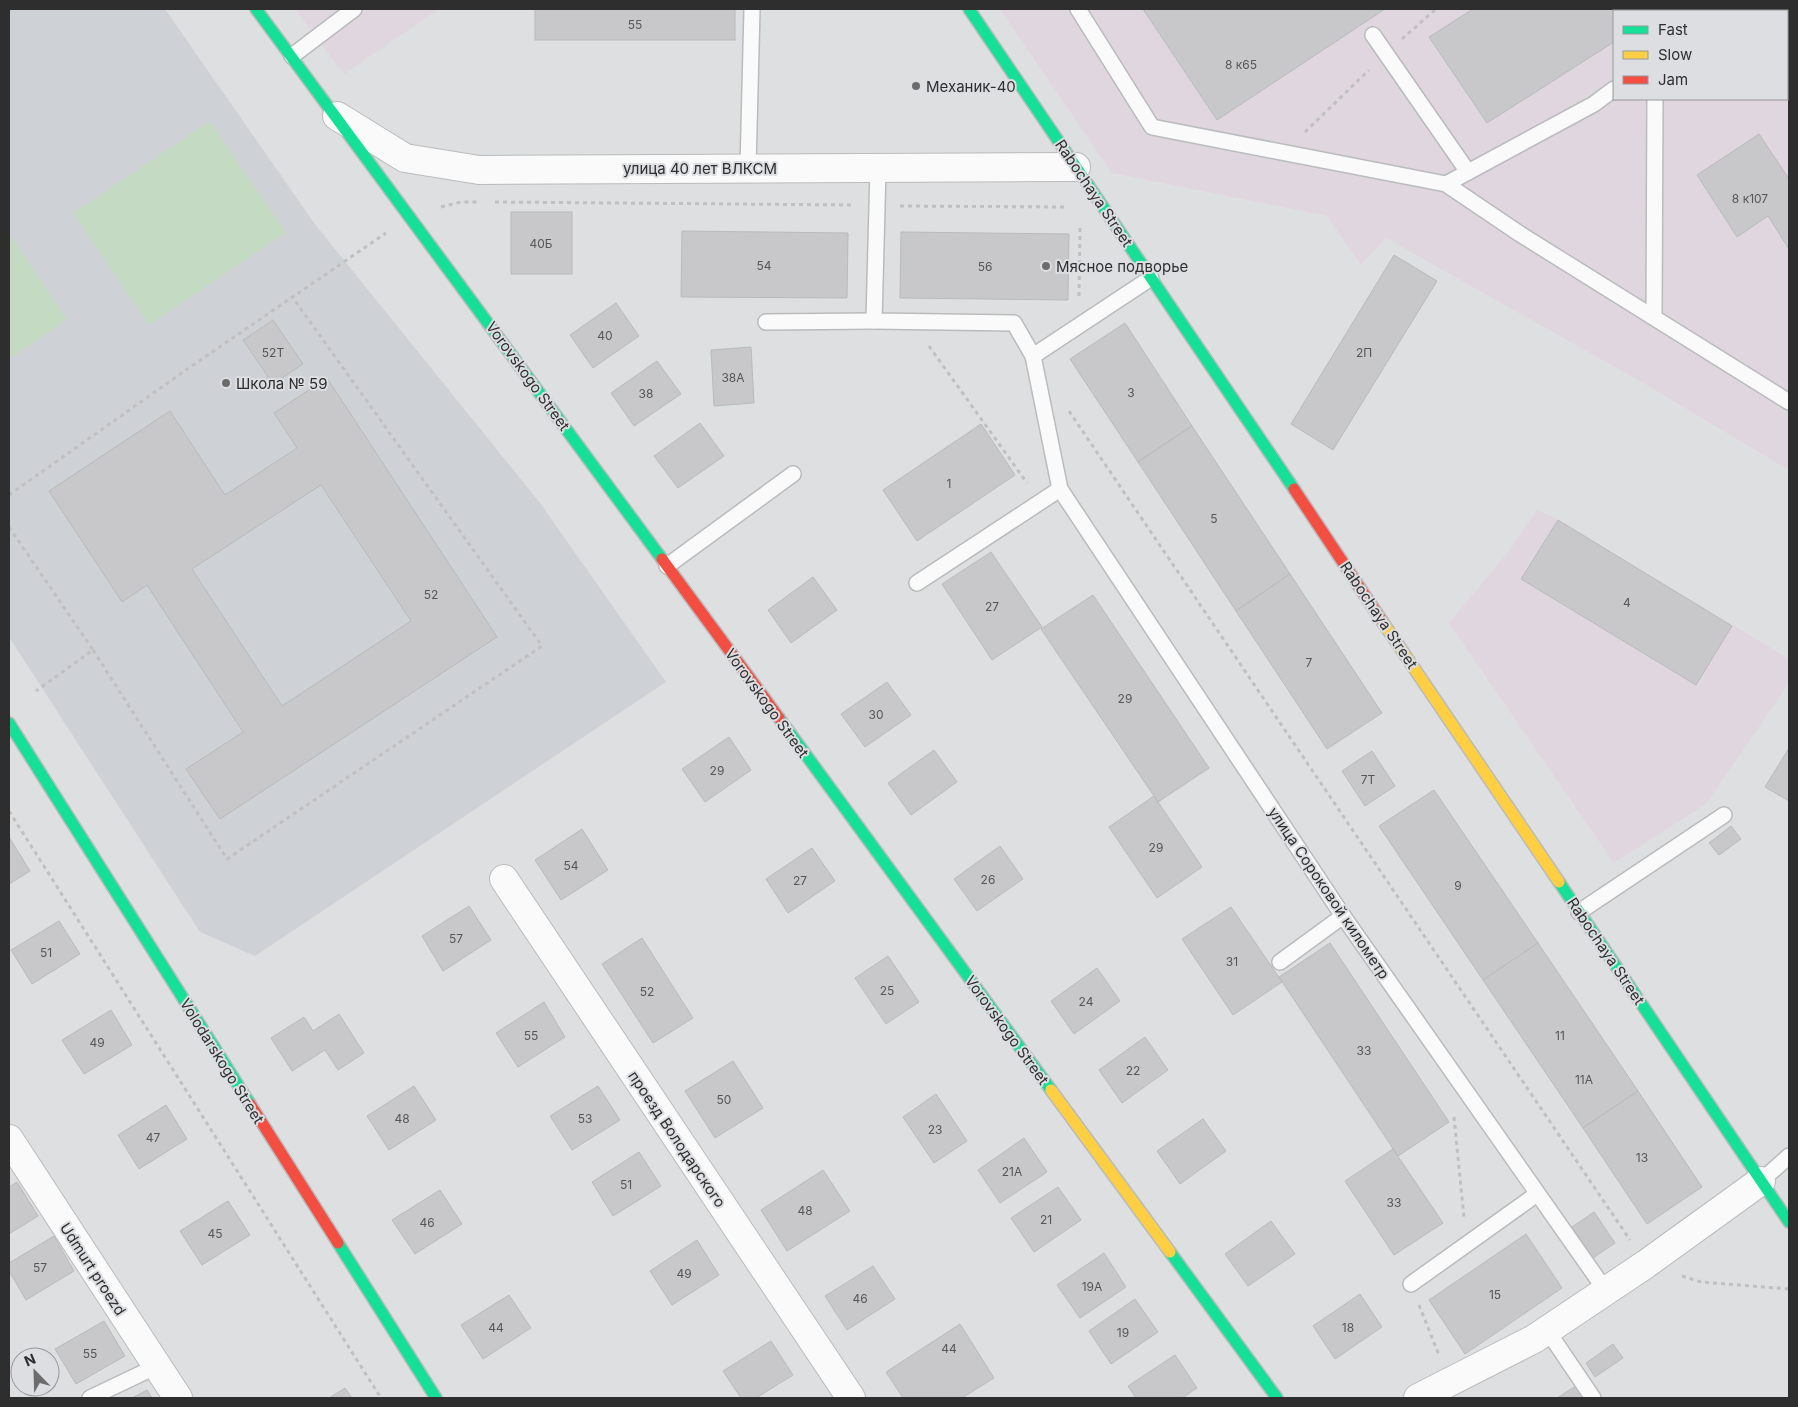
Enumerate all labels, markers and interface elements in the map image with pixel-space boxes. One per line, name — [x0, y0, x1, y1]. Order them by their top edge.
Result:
legend — [1613, 10, 1788, 100]
house number: 55 — [628, 17, 642, 32]
text: Fast — [1658, 20, 1688, 39]
text: Slow — [1658, 45, 1692, 64]
house number: 8 к65 — [1225, 57, 1257, 72]
text: Jam — [1658, 70, 1688, 89]
place label: Механик-40 — [926, 77, 1016, 96]
marker: Механик-40 — [910, 80, 922, 92]
street label: Rabochaya Street — [1051, 136, 1137, 250]
street label: улица 40 лет ВЛКСМ — [623, 159, 777, 178]
house number: 8 к107 — [1732, 191, 1768, 206]
house number: 40Б — [529, 236, 553, 251]
place label: Мясное подворье — [1056, 257, 1188, 276]
house number: 54 — [756, 258, 772, 273]
house number: 56 — [978, 259, 992, 274]
marker: Мясное подворье — [1040, 260, 1052, 272]
street label: Vorovskogo Street — [482, 318, 574, 435]
house number: 40 — [597, 328, 613, 343]
house number: 52Т — [262, 345, 284, 360]
house number: 2П — [1356, 345, 1372, 360]
house number: 38А — [721, 370, 745, 385]
place label: Школа № 59 — [236, 374, 327, 393]
marker: Школа № 59 — [220, 377, 232, 389]
house number: 3 — [1127, 385, 1135, 400]
house number: 38 — [639, 386, 653, 401]
house number: 1 — [947, 476, 951, 491]
house number: 5 — [1210, 511, 1218, 526]
street label: Rabochaya Street — [1336, 558, 1422, 672]
house number: 52 — [424, 587, 438, 602]
house number: 4 — [1623, 595, 1631, 610]
house number: 27 — [985, 599, 999, 614]
street label: Vorovskogo Street — [721, 645, 813, 762]
house number: 7 — [1306, 655, 1313, 670]
house number: 29 — [1118, 691, 1132, 706]
house number: 30 — [869, 707, 883, 722]
house number: 29 — [710, 763, 724, 778]
house number: 7Т — [1361, 772, 1376, 787]
street label: улица Сороковой километр — [1264, 803, 1394, 983]
house number: 29 — [1149, 840, 1163, 855]
house number: 54 — [563, 858, 579, 873]
house number: 26 — [981, 872, 995, 887]
house number: 27 — [793, 873, 807, 888]
house number: 9 — [1454, 878, 1462, 893]
street label: Rabochaya Street — [1563, 894, 1649, 1008]
house number: 57 — [449, 931, 463, 946]
house number: 51 — [40, 945, 52, 960]
house number: 31 — [1226, 954, 1238, 969]
street label: Vorovskogo Street — [961, 972, 1053, 1089]
house number: 25 — [880, 983, 894, 998]
house number: 52 — [640, 984, 654, 999]
house number: 24 — [1079, 994, 1094, 1009]
street label: Volodarskogo Street — [176, 995, 268, 1127]
house number: 55 — [524, 1028, 538, 1043]
house number: 11 — [1555, 1028, 1565, 1043]
house number: 49 — [89, 1035, 105, 1050]
house number: 33 — [1357, 1043, 1371, 1058]
house number: 22 — [1126, 1063, 1140, 1078]
street label: проезд Володарского — [624, 1067, 730, 1211]
house number: 11А — [1575, 1072, 1593, 1087]
house number: 50 — [717, 1092, 731, 1107]
house number: 48 — [394, 1111, 410, 1126]
house number: 53 — [578, 1111, 592, 1126]
house number: 23 — [928, 1122, 942, 1137]
house number: 47 — [146, 1130, 160, 1145]
house number: 13 — [1636, 1150, 1648, 1165]
house number: 21А — [1002, 1164, 1022, 1179]
house number: 51 — [620, 1177, 632, 1192]
house number: 33 — [1387, 1195, 1401, 1210]
house number: 48 — [797, 1203, 813, 1218]
house number: 21 — [1040, 1212, 1052, 1227]
house number: 46 — [419, 1215, 435, 1230]
street label: Udmurt proezd — [56, 1219, 130, 1319]
house number: 45 — [207, 1226, 223, 1241]
house number: 57 — [33, 1260, 47, 1275]
house number: 49 — [676, 1266, 692, 1281]
house number: 19А — [1082, 1279, 1102, 1294]
house number: 15 — [1489, 1287, 1501, 1302]
house number: 46 — [852, 1291, 868, 1306]
house number: 44 — [488, 1320, 504, 1335]
house number: 18 — [1342, 1320, 1354, 1335]
house number: 19 — [1117, 1325, 1129, 1340]
house number: 44 — [941, 1341, 957, 1356]
house number: 55 — [83, 1346, 97, 1361]
north arrow — [10, 1347, 60, 1397]
text: N — [21, 1350, 38, 1369]

